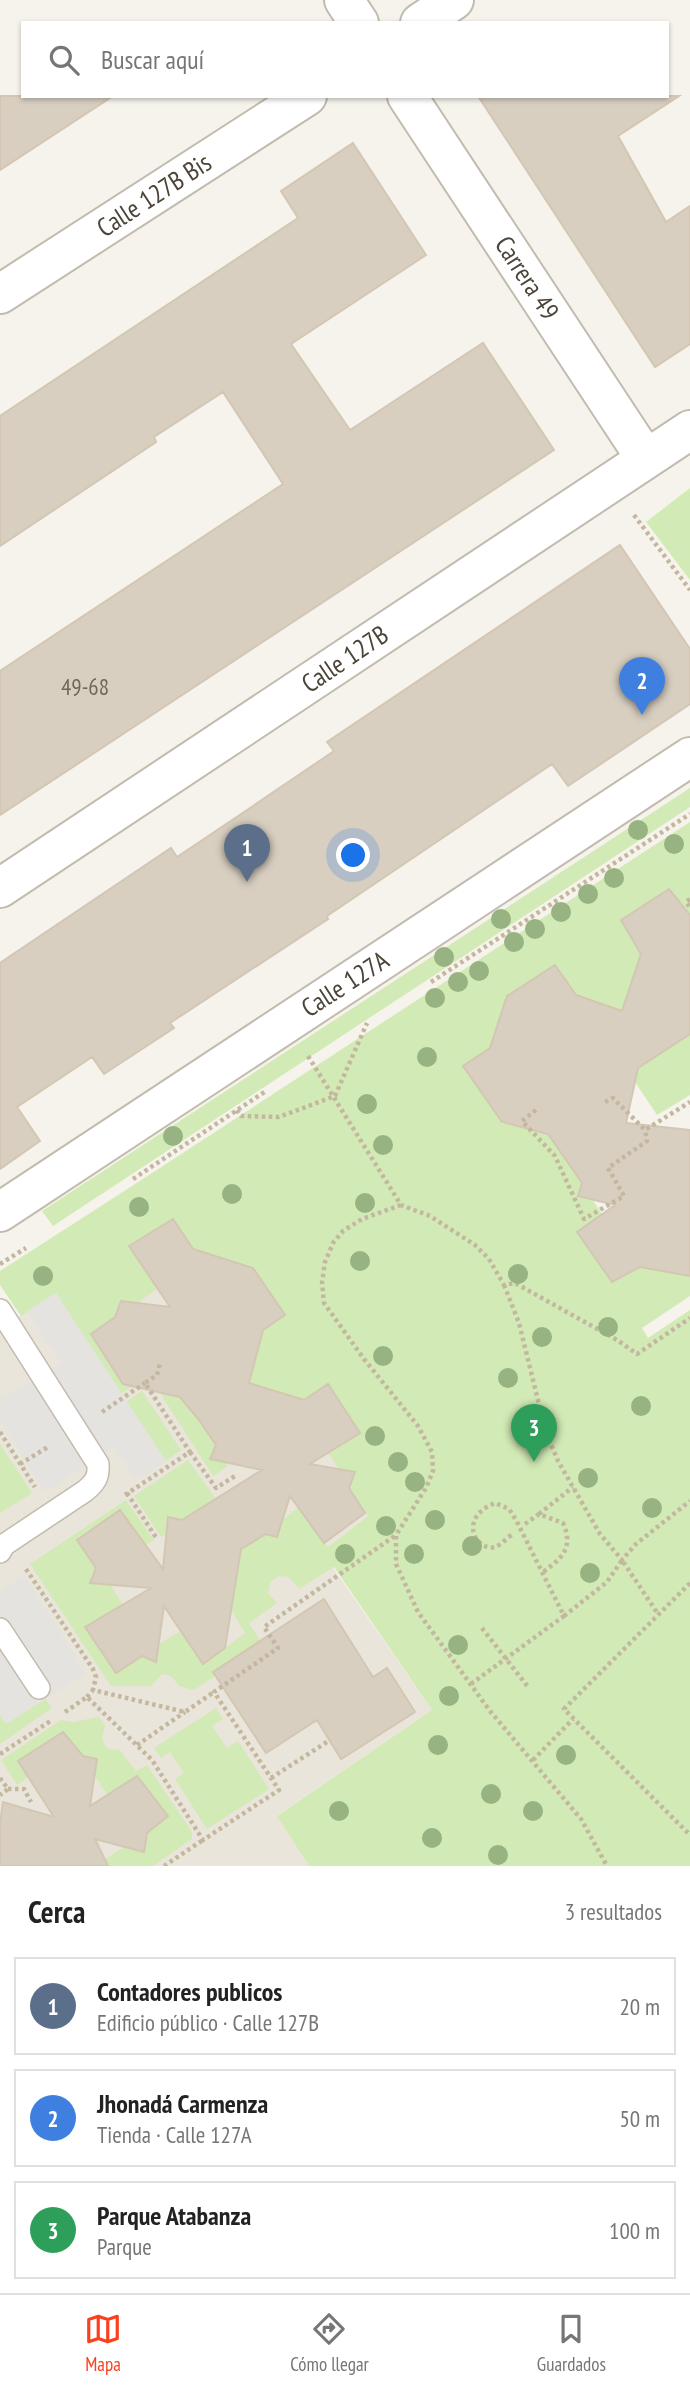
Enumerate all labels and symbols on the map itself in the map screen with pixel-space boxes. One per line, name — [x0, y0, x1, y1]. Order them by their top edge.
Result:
street label: Calle 127B Bis — [90, 145, 217, 244]
street label: Carrera 49 — [488, 230, 567, 326]
street label: Calle 127B — [295, 618, 394, 700]
pin: 2 — [619, 657, 665, 715]
house number: 49-68 — [61, 672, 109, 701]
pin: 1 — [224, 824, 270, 882]
your location — [336, 838, 370, 872]
street label: Calle 127A — [295, 943, 395, 1024]
pin: 3 — [511, 1404, 557, 1462]

